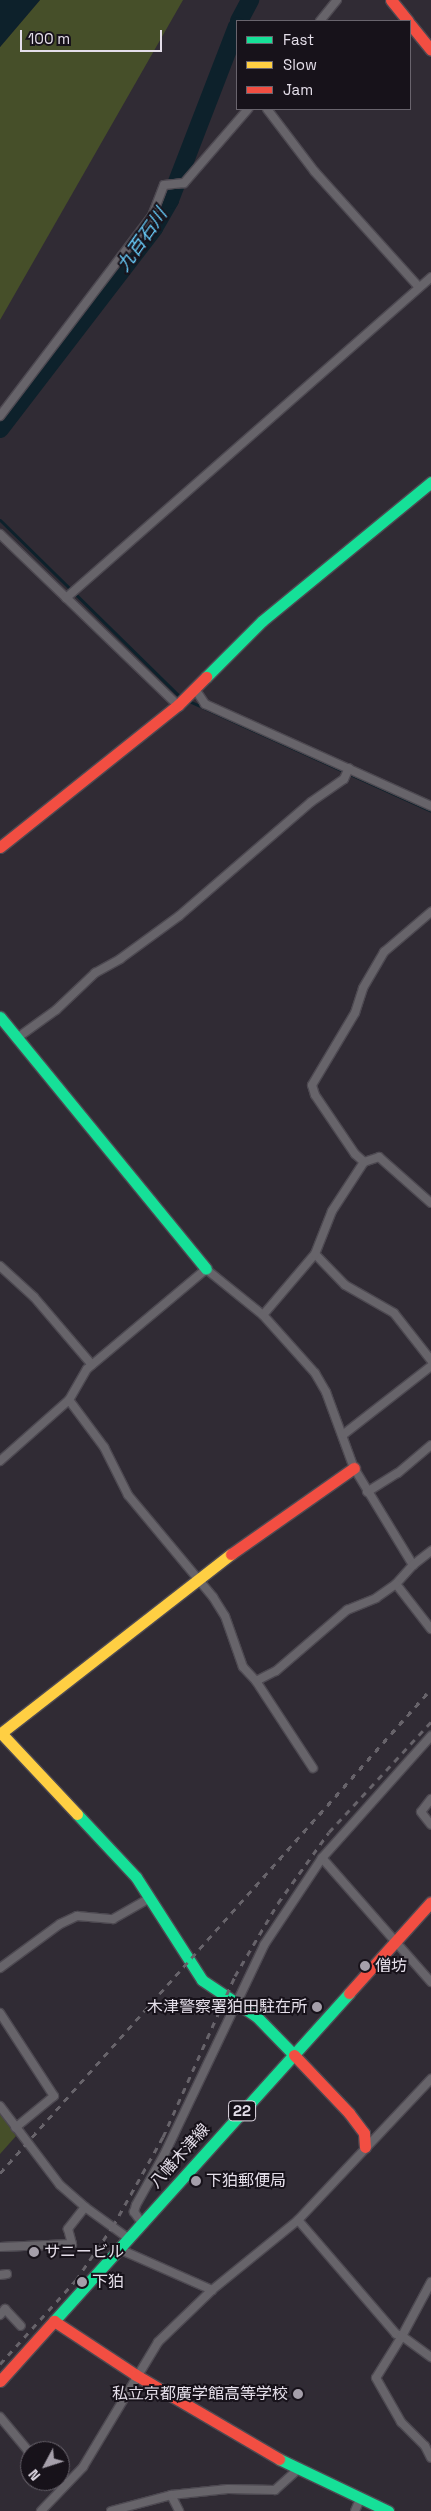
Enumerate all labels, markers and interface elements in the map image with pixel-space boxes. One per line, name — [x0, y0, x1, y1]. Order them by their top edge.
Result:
scale bar — [22, 20, 165, 52]
legend — [236, 20, 411, 110]
text: 100 m — [28, 29, 70, 48]
text: Fast — [283, 30, 314, 49]
text: Slow — [283, 55, 317, 74]
text: Jam — [283, 80, 313, 99]
water label: 九百石川 — [113, 204, 171, 276]
place label: 僧坊 — [375, 1956, 407, 1976]
marker: 僧坊 — [359, 1960, 371, 1972]
place label: 木津警察署狛田駐在所 — [147, 1997, 307, 2017]
marker: 木津警察署狛田駐在所 — [311, 2001, 323, 2013]
road number: 22 — [227, 2098, 257, 2124]
street label: 八幡木津線 — [146, 2120, 214, 2192]
place label: 下狛郵便局 — [206, 2171, 286, 2191]
marker: 下狛郵便局 — [190, 2175, 202, 2187]
place label: サニービル — [44, 2242, 124, 2262]
marker: サニービル — [28, 2246, 40, 2258]
place label: 下狛 — [92, 2272, 124, 2292]
marker: 下狛 — [76, 2276, 88, 2288]
place label: 私立京都廣学館高等学校 — [112, 2384, 288, 2404]
marker: 私立京都廣学館高等学校 — [292, 2388, 304, 2400]
north arrow — [20, 2441, 70, 2491]
text: N — [24, 2466, 44, 2484]

